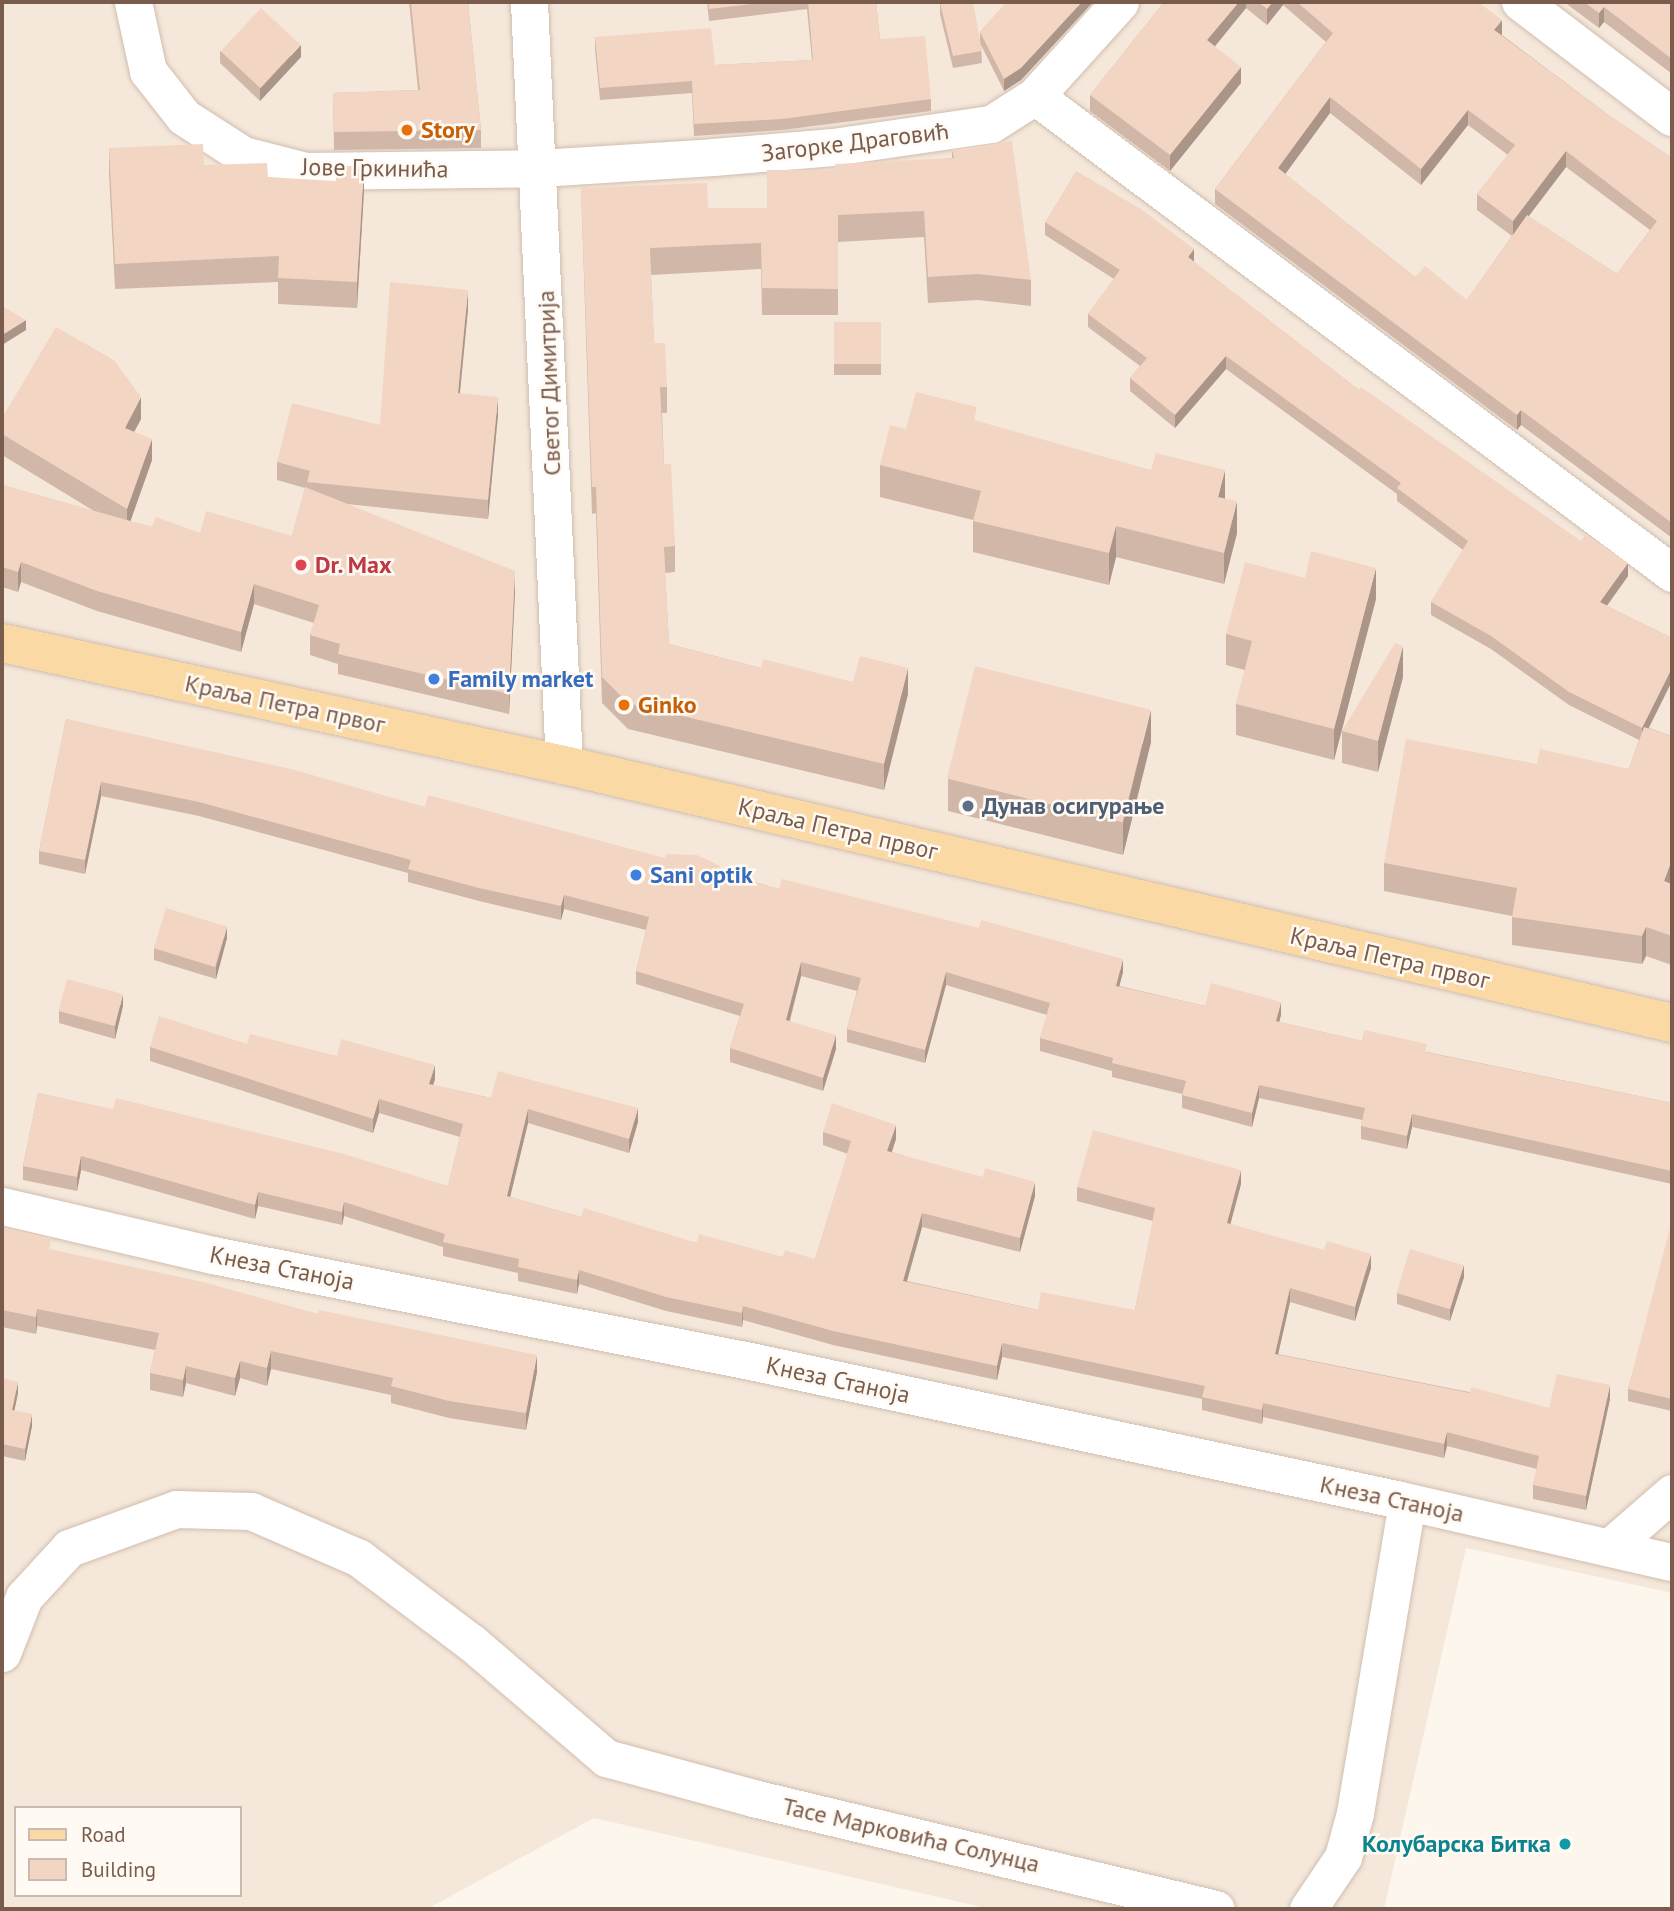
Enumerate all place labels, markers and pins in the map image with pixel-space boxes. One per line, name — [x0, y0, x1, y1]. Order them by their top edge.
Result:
place label: Story — [421, 116, 475, 144]
marker: Story — [399, 122, 415, 138]
place label: Dr. Max — [315, 551, 393, 579]
marker: Dr. Max — [293, 557, 309, 573]
place label: Family market — [448, 665, 594, 693]
marker: Family market — [426, 671, 442, 687]
place label: Ginko — [638, 691, 697, 719]
marker: Ginko — [616, 697, 632, 713]
place label: Дунав осигурање — [982, 792, 1164, 820]
marker: Дунав осигурање — [960, 798, 976, 814]
place label: Sani optik — [650, 861, 753, 889]
marker: Sani optik — [628, 867, 644, 883]
place label: Колубарска Битка — [1362, 1830, 1551, 1858]
marker: Колубарска Битка — [1557, 1836, 1573, 1852]

